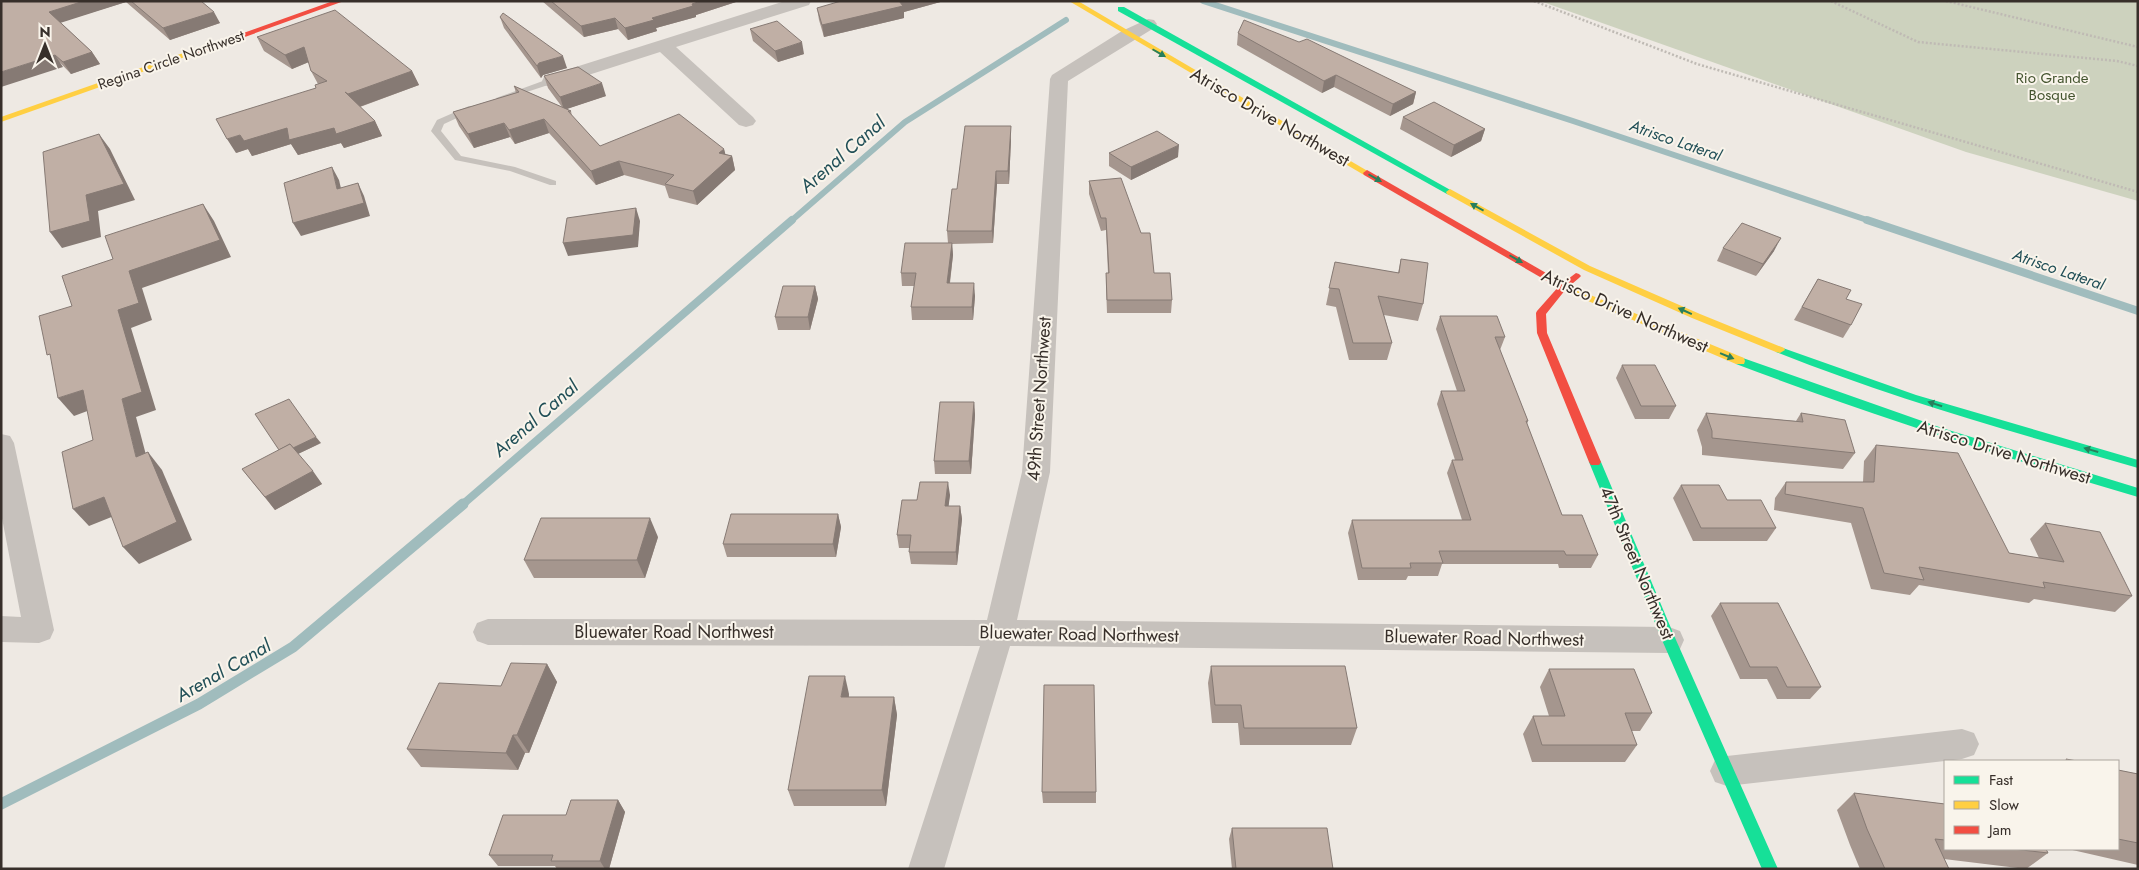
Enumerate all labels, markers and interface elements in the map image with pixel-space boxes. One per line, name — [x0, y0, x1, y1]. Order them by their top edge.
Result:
north arrow — [20, 20, 70, 70]
text: N — [39, 22, 51, 42]
street label: Regina Circle Northwest — [95, 24, 248, 95]
one-way arrow — [1152, 48, 1166, 57]
street label: Atrisco Drive Northwest — [1186, 61, 1355, 174]
park label: Rio Grande Bosque — [2015, 67, 2089, 106]
water label: Arenal Canal — [793, 109, 892, 200]
water label: Atrisco Lateral — [1626, 114, 1726, 167]
one-way arrow — [1368, 174, 1383, 182]
one-way arrow — [1470, 203, 1484, 211]
water label: Atrisco Lateral — [2009, 243, 2109, 296]
one-way arrow — [1509, 255, 1523, 264]
street label: Atrisco Drive Northwest — [1537, 263, 1713, 360]
one-way arrow — [1678, 306, 1692, 314]
street label: 49th Street Northwest — [1020, 315, 1058, 482]
one-way arrow — [1720, 352, 1735, 360]
water label: Arenal Canal — [486, 373, 585, 464]
one-way arrow — [1927, 400, 1942, 408]
street label: Atrisco Drive Northwest — [1914, 413, 2095, 491]
one-way arrow — [2083, 446, 2099, 454]
street label: 47th Street Northwest — [1593, 482, 1681, 644]
street label: Bluewater Road Northwest — [574, 619, 774, 645]
street label: Bluewater Road Northwest — [979, 619, 1180, 649]
street label: Bluewater Road Northwest — [1384, 623, 1585, 653]
water label: Arenal Canal — [170, 632, 276, 709]
legend — [1944, 760, 2119, 850]
text: Fast — [1989, 769, 2013, 791]
text: Slow — [1989, 794, 2020, 816]
text: Jam — [1987, 819, 2012, 841]

